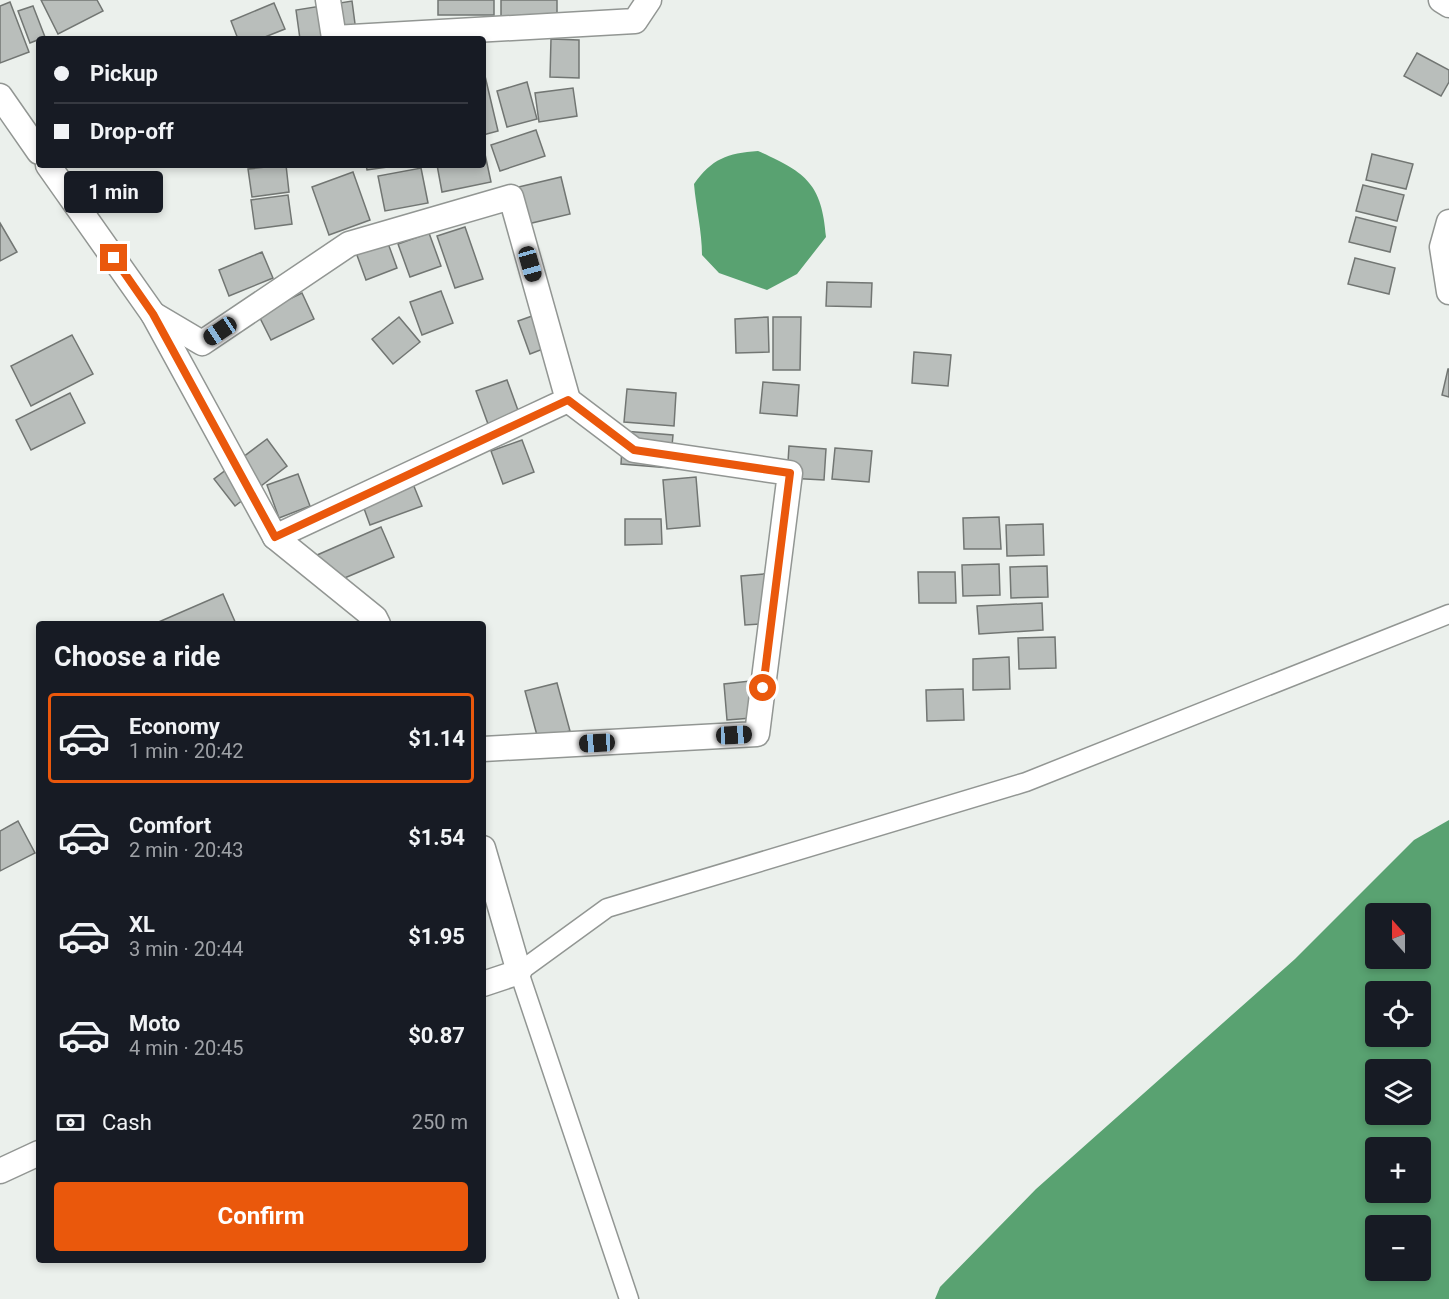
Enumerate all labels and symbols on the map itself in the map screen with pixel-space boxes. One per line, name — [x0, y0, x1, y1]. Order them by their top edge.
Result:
callout: 1 min — [64, 171, 164, 213]
route end — [100, 244, 127, 271]
car — [516, 244, 544, 284]
car — [200, 313, 240, 349]
route start — [749, 674, 776, 701]
car — [716, 725, 752, 745]
car — [579, 733, 615, 753]
north arrow — [1365, 903, 1431, 969]

